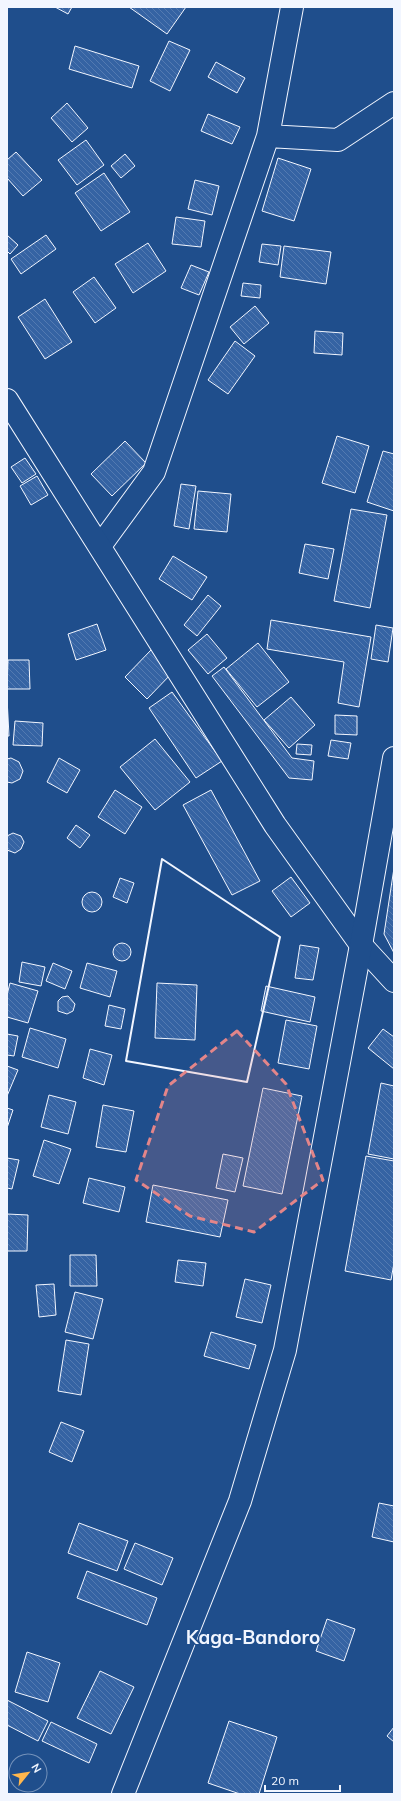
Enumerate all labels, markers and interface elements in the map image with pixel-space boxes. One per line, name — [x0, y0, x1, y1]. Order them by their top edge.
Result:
district label: Kaga-Bandoro — [186, 1625, 320, 1649]
north arrow — [8, 1753, 48, 1793]
text: N — [29, 1761, 45, 1775]
scale bar — [265, 1767, 340, 1793]
text: 20 m — [271, 1773, 299, 1788]

